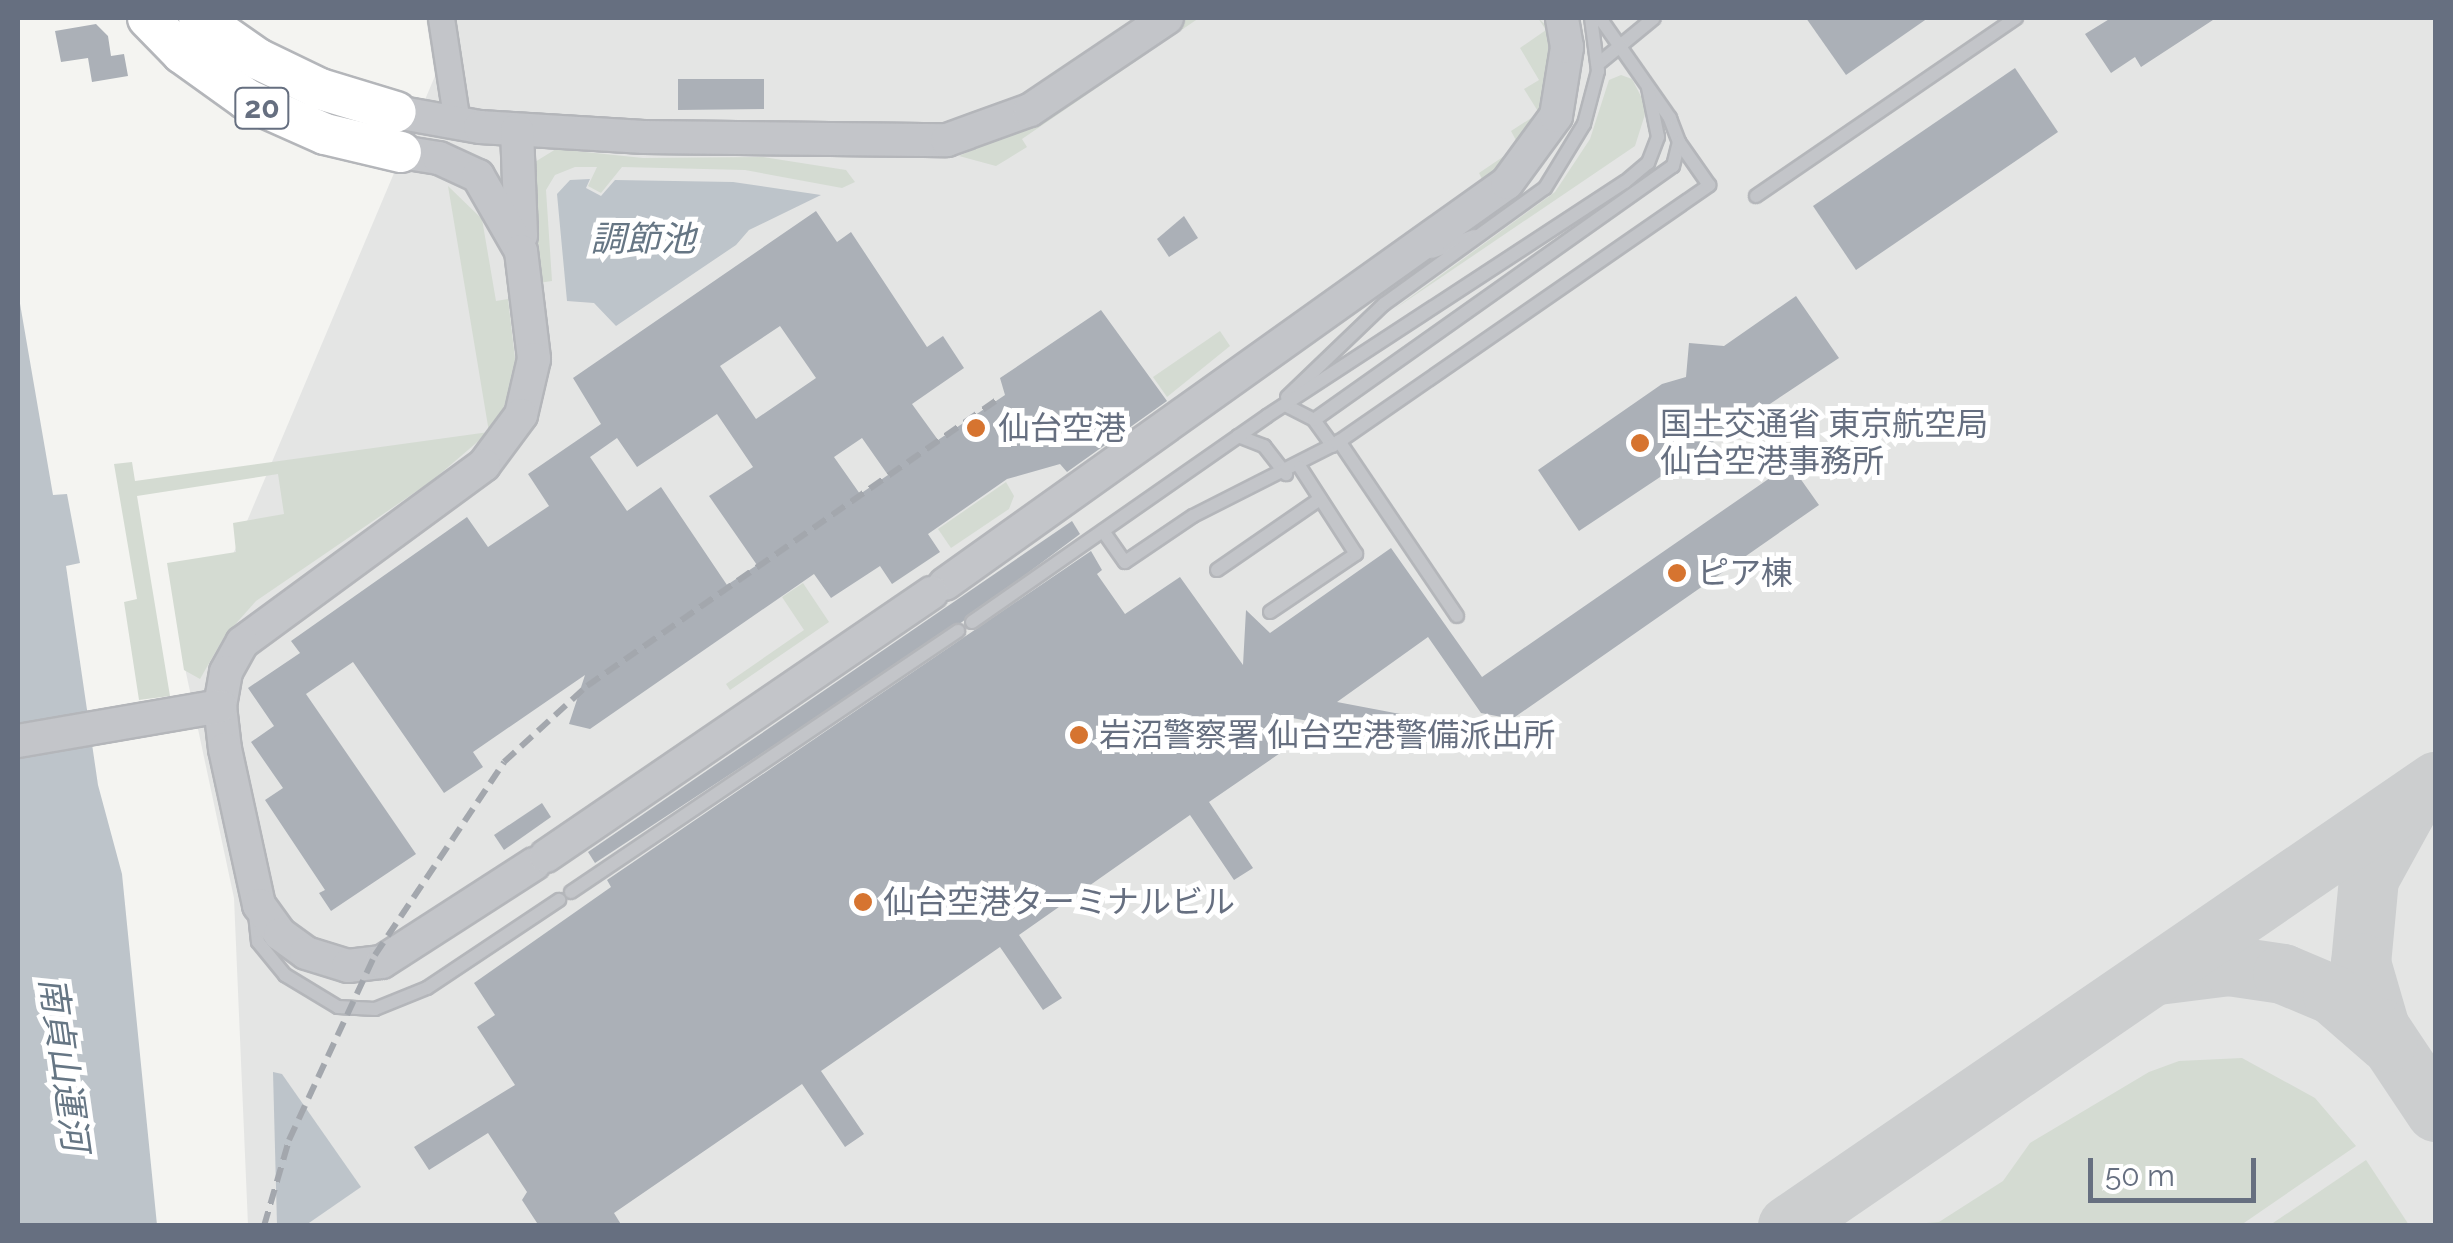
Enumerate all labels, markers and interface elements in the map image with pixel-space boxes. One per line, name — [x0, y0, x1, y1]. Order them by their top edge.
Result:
road number: 20 — [232, 83, 292, 133]
water label: 調節池 — [591, 218, 695, 260]
place label: 国土交通省 東京航空局 仙台空港事務所 — [1660, 406, 1988, 481]
place label: 仙台空港 — [998, 409, 1126, 447]
marker: 仙台空港 — [963, 415, 989, 441]
marker: 国土交通省 東京航空局 仙台空港事務所 — [1629, 432, 1651, 454]
place label: ピア棟 — [1697, 554, 1793, 592]
marker: ピア棟 — [1666, 562, 1688, 584]
place label: 岩沼警察署 仙台空港警備派出所 — [1099, 716, 1555, 754]
marker: 岩沼警察署 仙台空港警備派出所 — [1068, 724, 1090, 746]
place label: 仙台空港ターミナルビル — [883, 883, 1235, 921]
marker: 仙台空港ターミナルビル — [852, 891, 874, 913]
water label: 南貞山運河 — [31, 974, 97, 1154]
scale bar — [2093, 1138, 2260, 1200]
text: 50 m — [2105, 1158, 2175, 1193]

